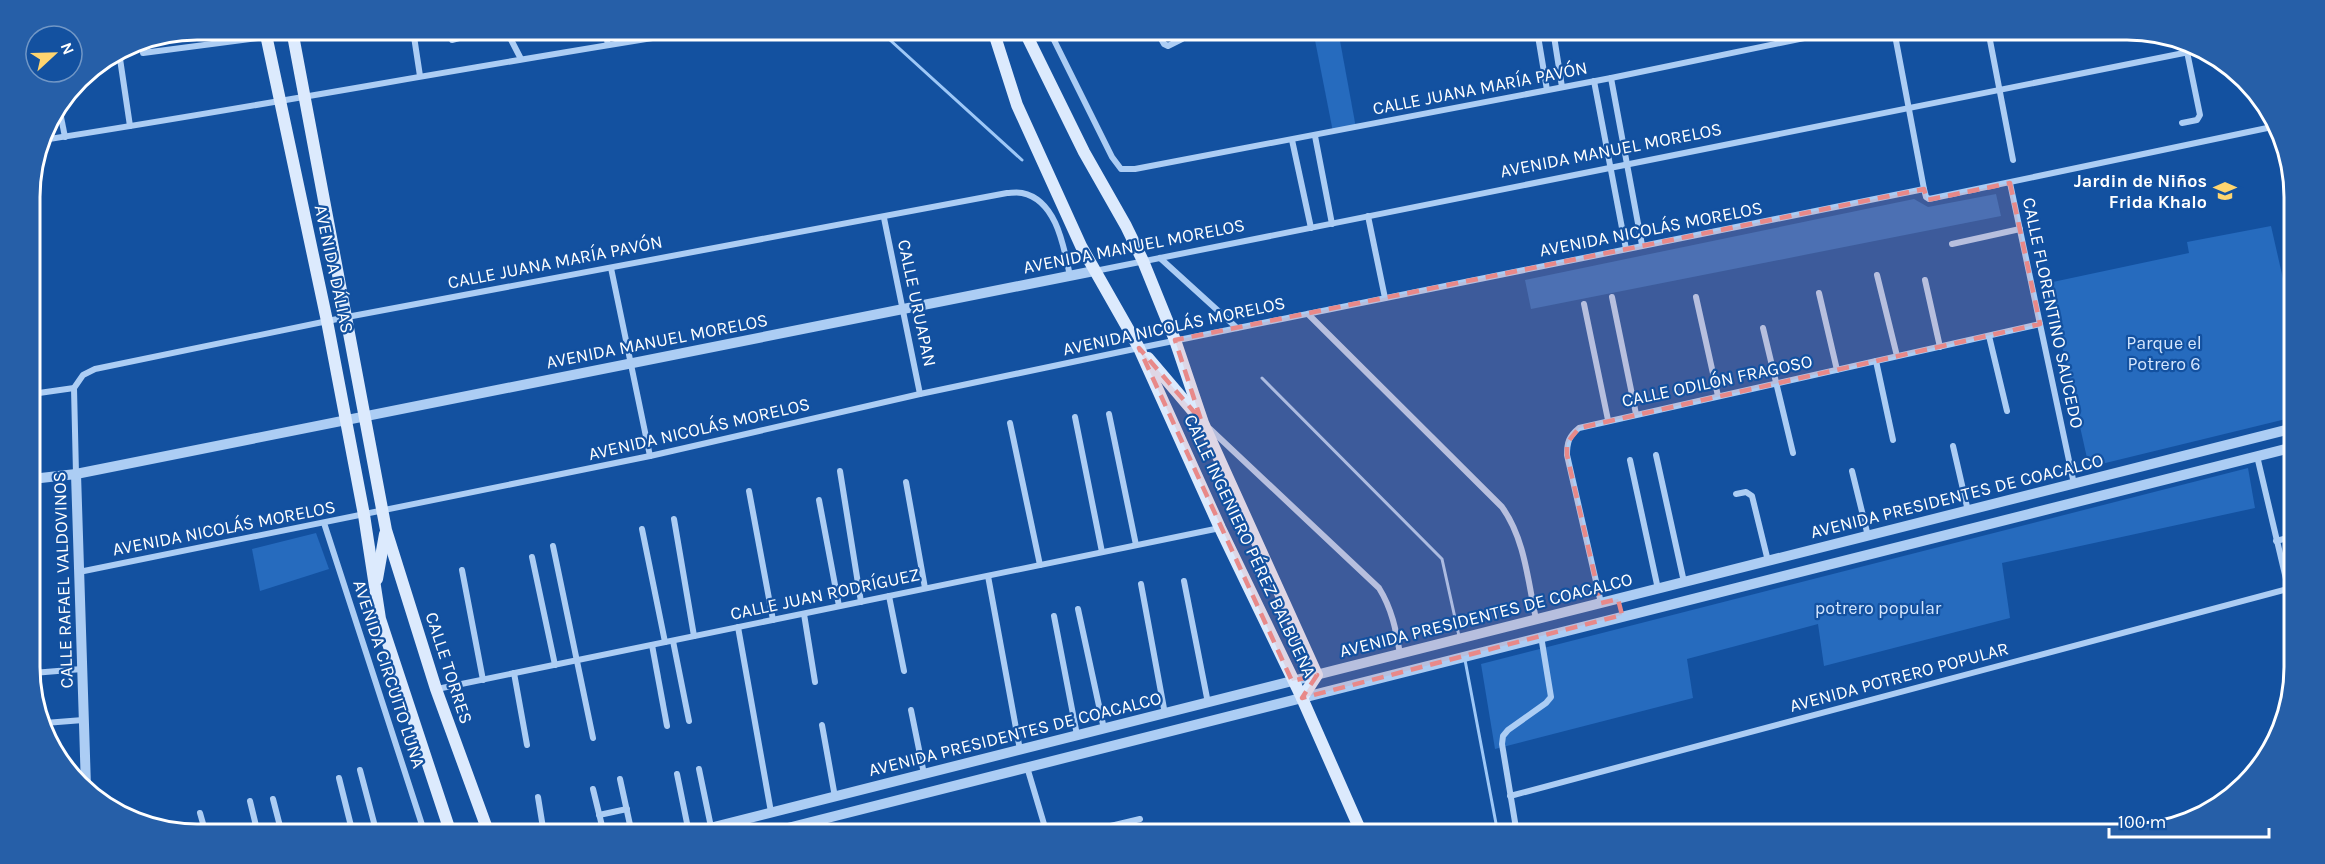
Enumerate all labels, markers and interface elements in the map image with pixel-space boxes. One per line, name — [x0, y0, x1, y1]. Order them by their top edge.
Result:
north arrow — [24, 24, 84, 84]
text: N — [56, 40, 78, 57]
street label: CALLE JUANA MARÍA PAVÓN — [1371, 55, 1589, 120]
street label: AVENIDA MANUEL MORELOS — [1498, 118, 1724, 182]
place label: Jardin de Niños Frida Khalo — [2074, 170, 2207, 213]
school or university icon: Jardin de Niños Frida Khalo — [2212, 178, 2238, 204]
street label: AVENIDA NICOLÁS MORELOS — [1537, 196, 1764, 261]
street label: CALLE FLORENTINO SAUCEDO — [2018, 196, 2088, 430]
street label: AVENIDA DÁLIAS — [310, 203, 359, 335]
street label: AVENIDA MANUEL MORELOS — [1021, 214, 1247, 278]
street label: CALLE JUANA MARÍA PAVÓN — [446, 229, 664, 294]
street label: CALLE URUAPAN — [893, 237, 941, 369]
street label: AVENIDA NICOLÁS MORELOS — [1061, 291, 1287, 360]
street label: AVENIDA MANUEL MORELOS — [544, 309, 770, 373]
park label: Parque el Potrero 6 — [2126, 332, 2202, 375]
street label: CALLE ODILÓN FRAGOSO — [1619, 349, 1814, 412]
street label: AVENIDA NICOLÁS MORELOS — [586, 392, 812, 465]
street label: CALLE INGENIERO PÉREZ BALBUENA — [1179, 410, 1322, 681]
street label: AVENIDA PRESIDENTES DE COACALCO — [1808, 449, 2106, 543]
street label: CALLE RAFAEL VALDOVINOS — [48, 471, 78, 689]
street label: AVENIDA NICOLÁS MORELOS — [110, 495, 337, 560]
street label: CALLE JUAN RODRÍGUEZ — [728, 562, 922, 625]
street label: AVENIDA PRESIDENTES DE COACALCO — [1337, 568, 1635, 662]
street label: AVENIDA CIRCUITO LUNA — [348, 577, 430, 771]
park label: potrero popular — [1815, 597, 1942, 619]
street label: CALLE TORRES — [421, 609, 477, 727]
street label: AVENIDA POTRERO POPULAR — [1787, 637, 2011, 717]
street label: AVENIDA PRESIDENTES DE COACALCO — [866, 687, 1164, 781]
scale bar — [2109, 801, 2270, 839]
text: 100 m — [2118, 811, 2166, 833]

